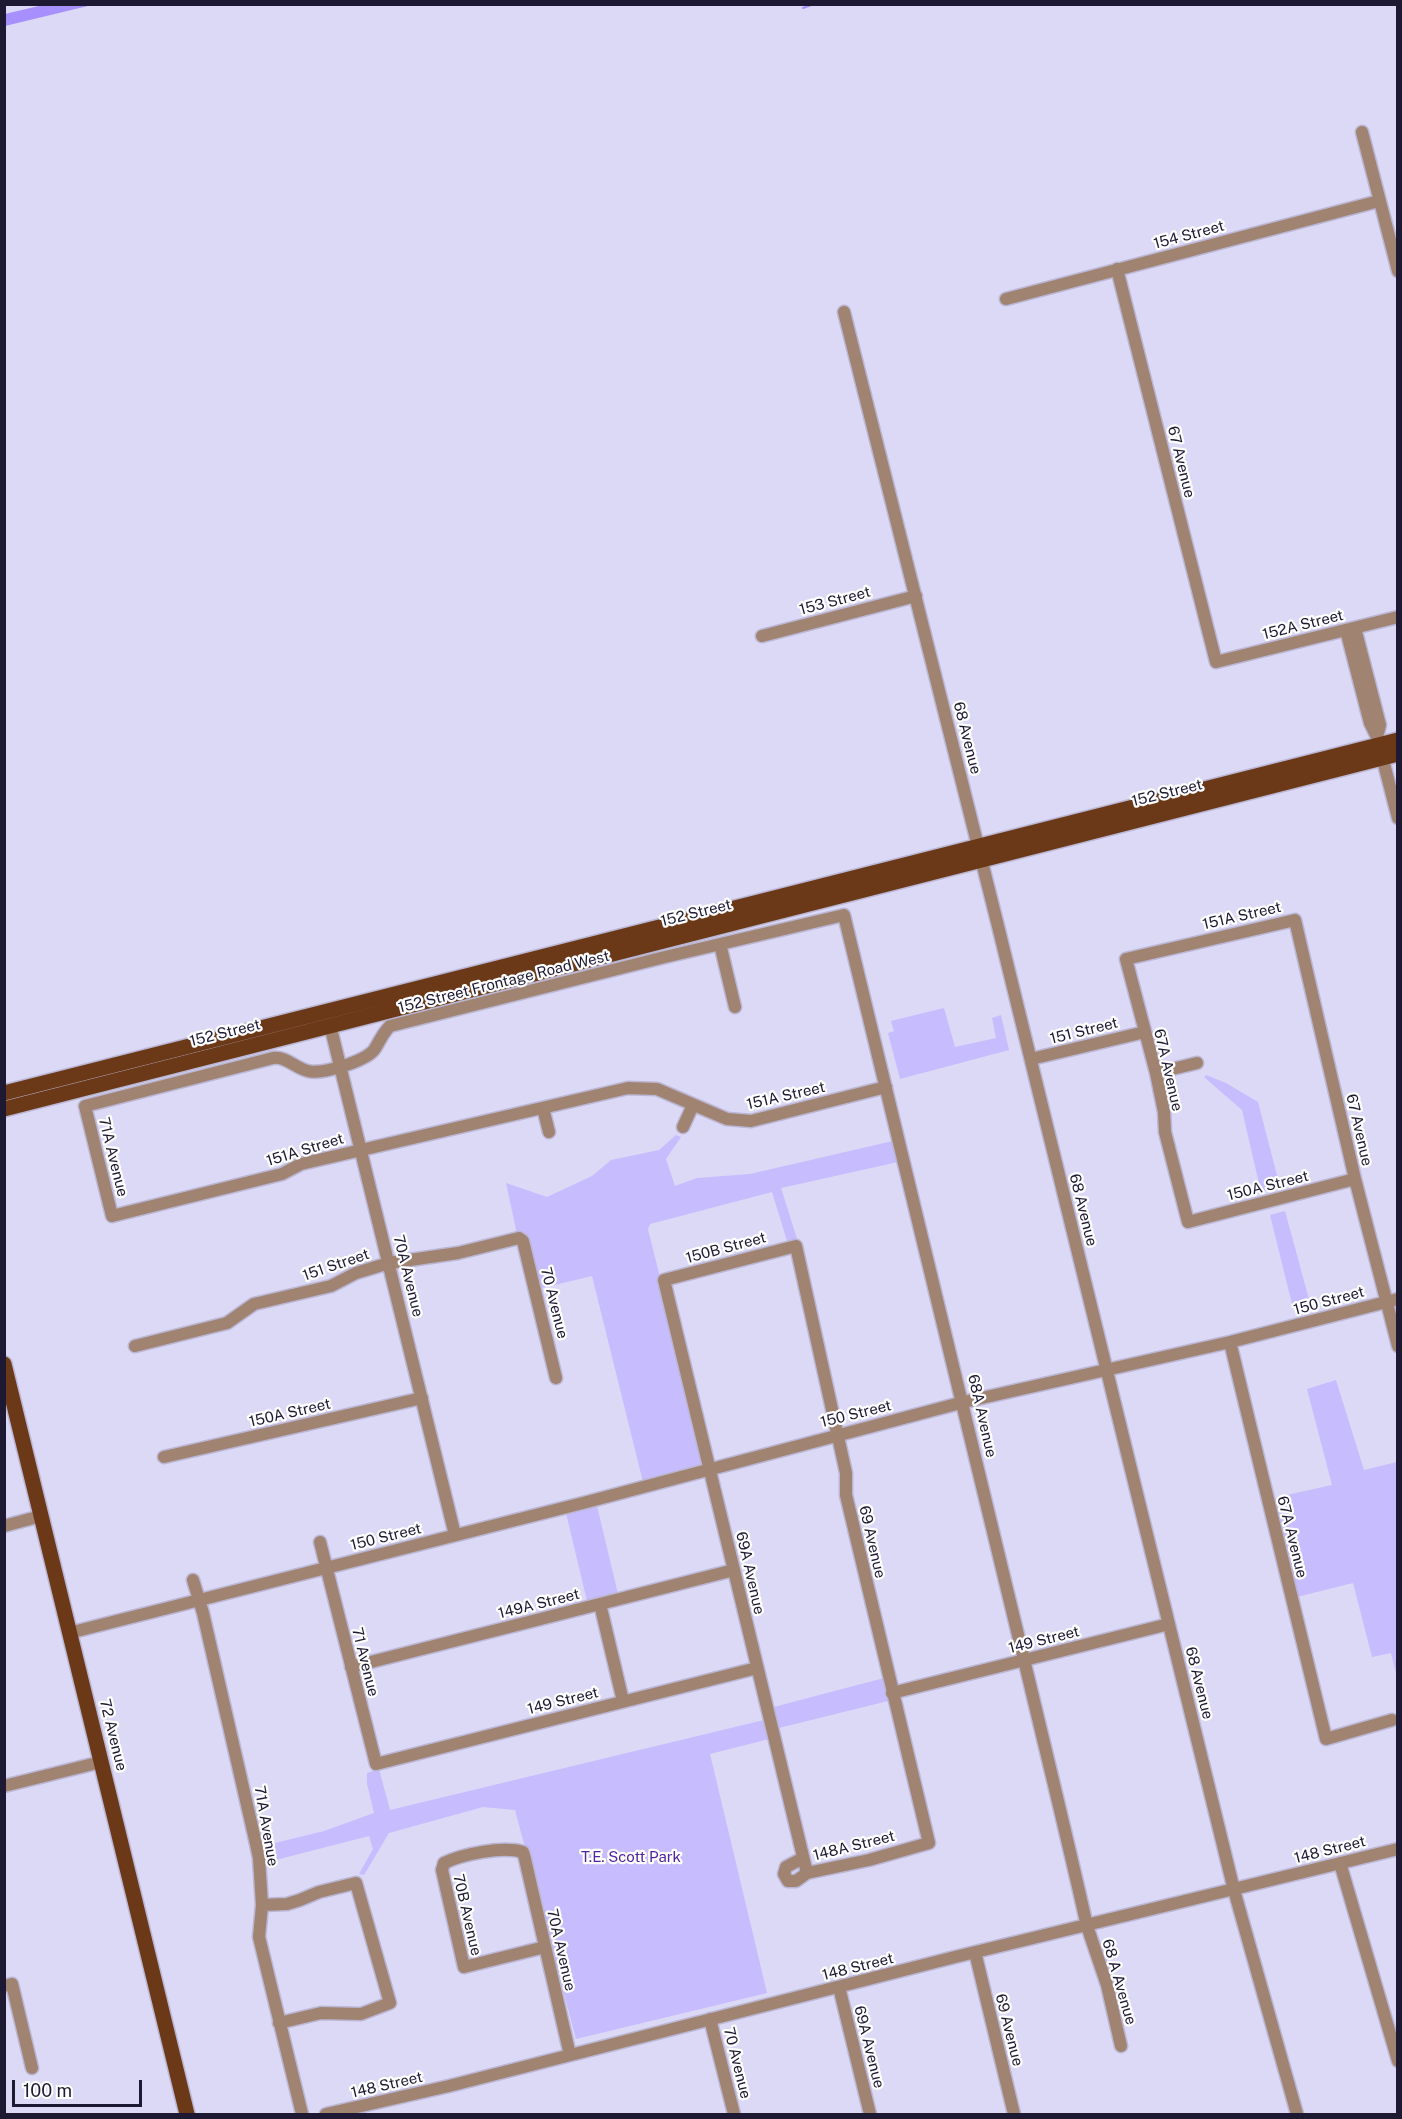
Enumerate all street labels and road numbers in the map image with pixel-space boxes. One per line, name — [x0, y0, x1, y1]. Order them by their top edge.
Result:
street label: 154 Street — [1152, 217, 1226, 253]
street label: 67 Avenue — [1163, 424, 1199, 500]
street label: 153 Street — [798, 583, 872, 619]
street label: 152A Street — [1261, 606, 1345, 644]
street label: 68 Avenue — [949, 700, 985, 776]
street label: 152 Street — [1130, 776, 1204, 810]
street label: 152 Street — [659, 896, 733, 930]
street label: 151A Street — [1201, 898, 1283, 934]
street label: 152 Street Frontage Road West — [397, 947, 611, 1017]
street label: 151 Street — [1048, 1014, 1120, 1048]
street label: 152 Street — [188, 1016, 262, 1050]
street label: 67A Avenue — [1150, 1027, 1186, 1113]
street label: 151A Street — [745, 1078, 827, 1114]
street label: 67 Avenue — [1342, 1092, 1376, 1168]
street label: 71A Avenue — [94, 1115, 132, 1199]
street label: 151A Street — [264, 1130, 346, 1170]
street label: 150A Street — [1226, 1167, 1310, 1205]
street label: 68 Avenue — [1065, 1172, 1101, 1248]
street label: 150B Street — [684, 1229, 768, 1267]
street label: 70A Avenue — [389, 1233, 427, 1319]
street label: 151 Street — [300, 1245, 372, 1285]
street label: 70 Avenue — [536, 1265, 572, 1341]
street label: 150 Street — [1292, 1283, 1366, 1319]
street label: 68A Avenue — [964, 1373, 1000, 1459]
street label: 150A Street — [248, 1395, 332, 1431]
street label: 150 Street — [819, 1397, 893, 1431]
street label: 67A Avenue — [1273, 1494, 1311, 1580]
street label: 69 Avenue — [855, 1504, 889, 1580]
street label: 150 Street — [349, 1520, 423, 1554]
street label: 69A Avenue — [732, 1530, 768, 1616]
street label: 149A Street — [497, 1585, 581, 1623]
street label: 149 Street — [1007, 1623, 1081, 1657]
street label: 71 Avenue — [348, 1626, 382, 1698]
street label: 68 Avenue — [1181, 1645, 1217, 1721]
street label: 149 Street — [526, 1684, 600, 1718]
street label: 72 Avenue — [95, 1697, 131, 1773]
street label: 71A Avenue — [250, 1784, 282, 1868]
street label: 148A Street — [811, 1827, 897, 1865]
street label: 148 Street — [1293, 1832, 1367, 1868]
street label: 70B Avenue — [449, 1872, 485, 1958]
street label: 70A Avenue — [543, 1907, 579, 1993]
street label: 68 A Avenue — [1098, 1937, 1140, 2027]
street label: 148 Street — [821, 1949, 895, 1985]
street label: 69 Avenue — [991, 1992, 1027, 2068]
street label: 69A Avenue — [850, 2004, 888, 2090]
street label: 70 Avenue — [719, 2025, 755, 2101]
street label: 148 Street — [350, 2068, 424, 2102]

